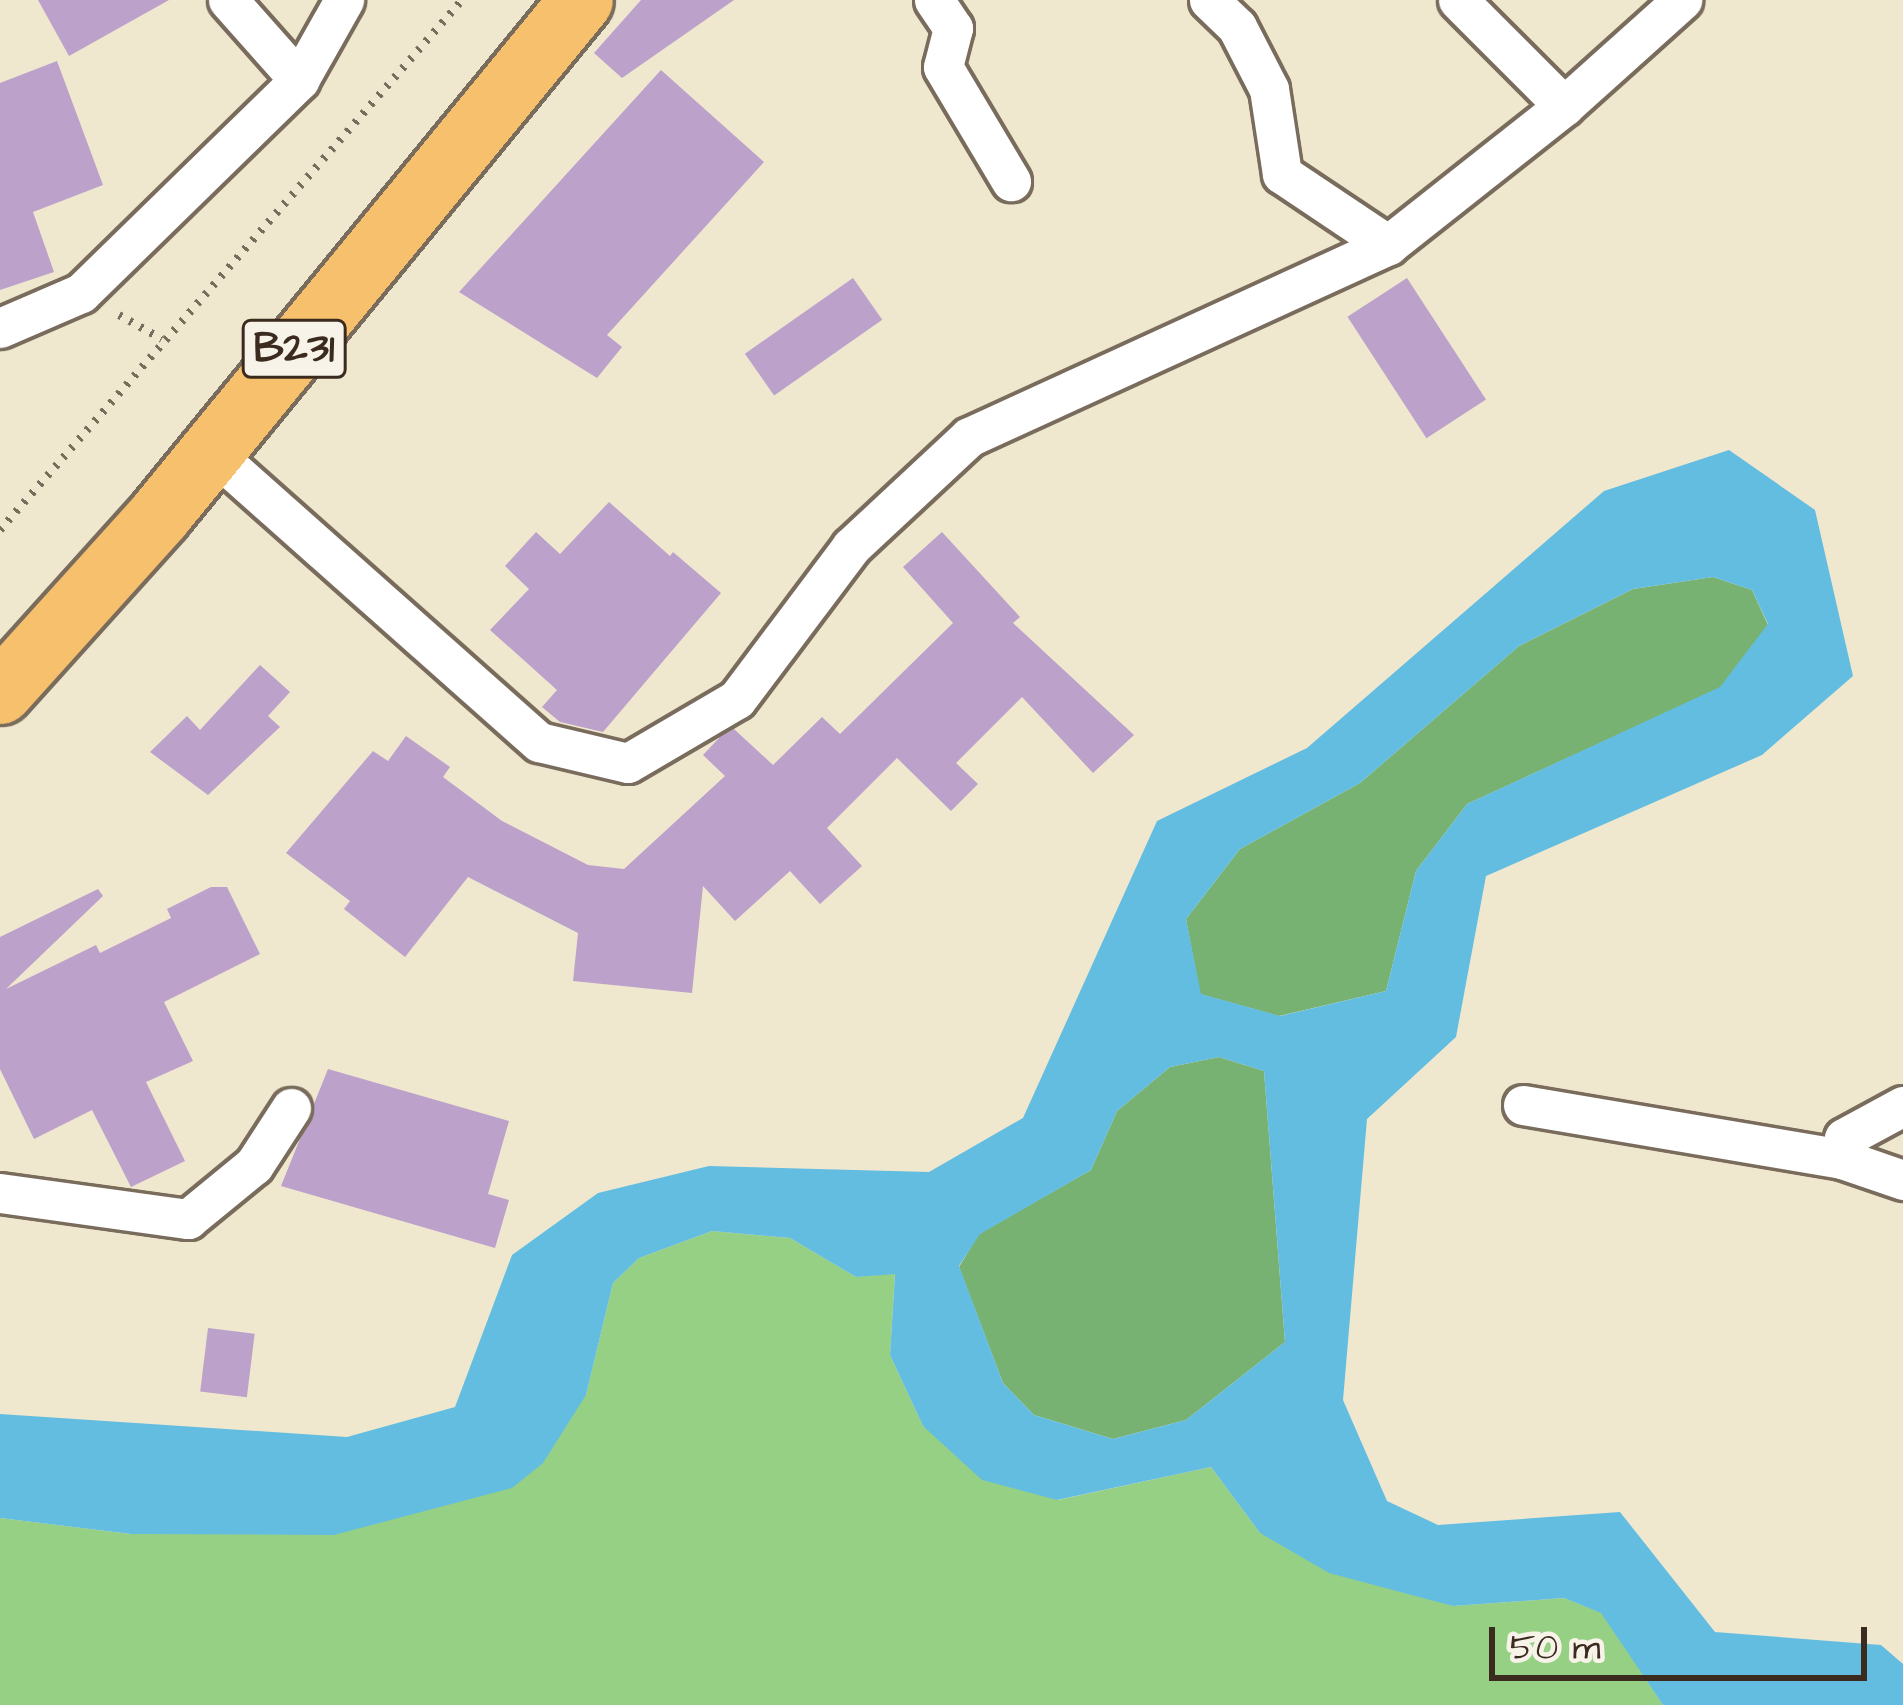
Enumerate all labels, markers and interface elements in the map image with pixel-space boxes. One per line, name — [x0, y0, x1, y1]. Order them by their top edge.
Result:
road number: B231 — [240, 313, 348, 385]
scale bar — [1495, 1603, 1873, 1677]
text: 50 m — [1510, 1622, 1601, 1673]

